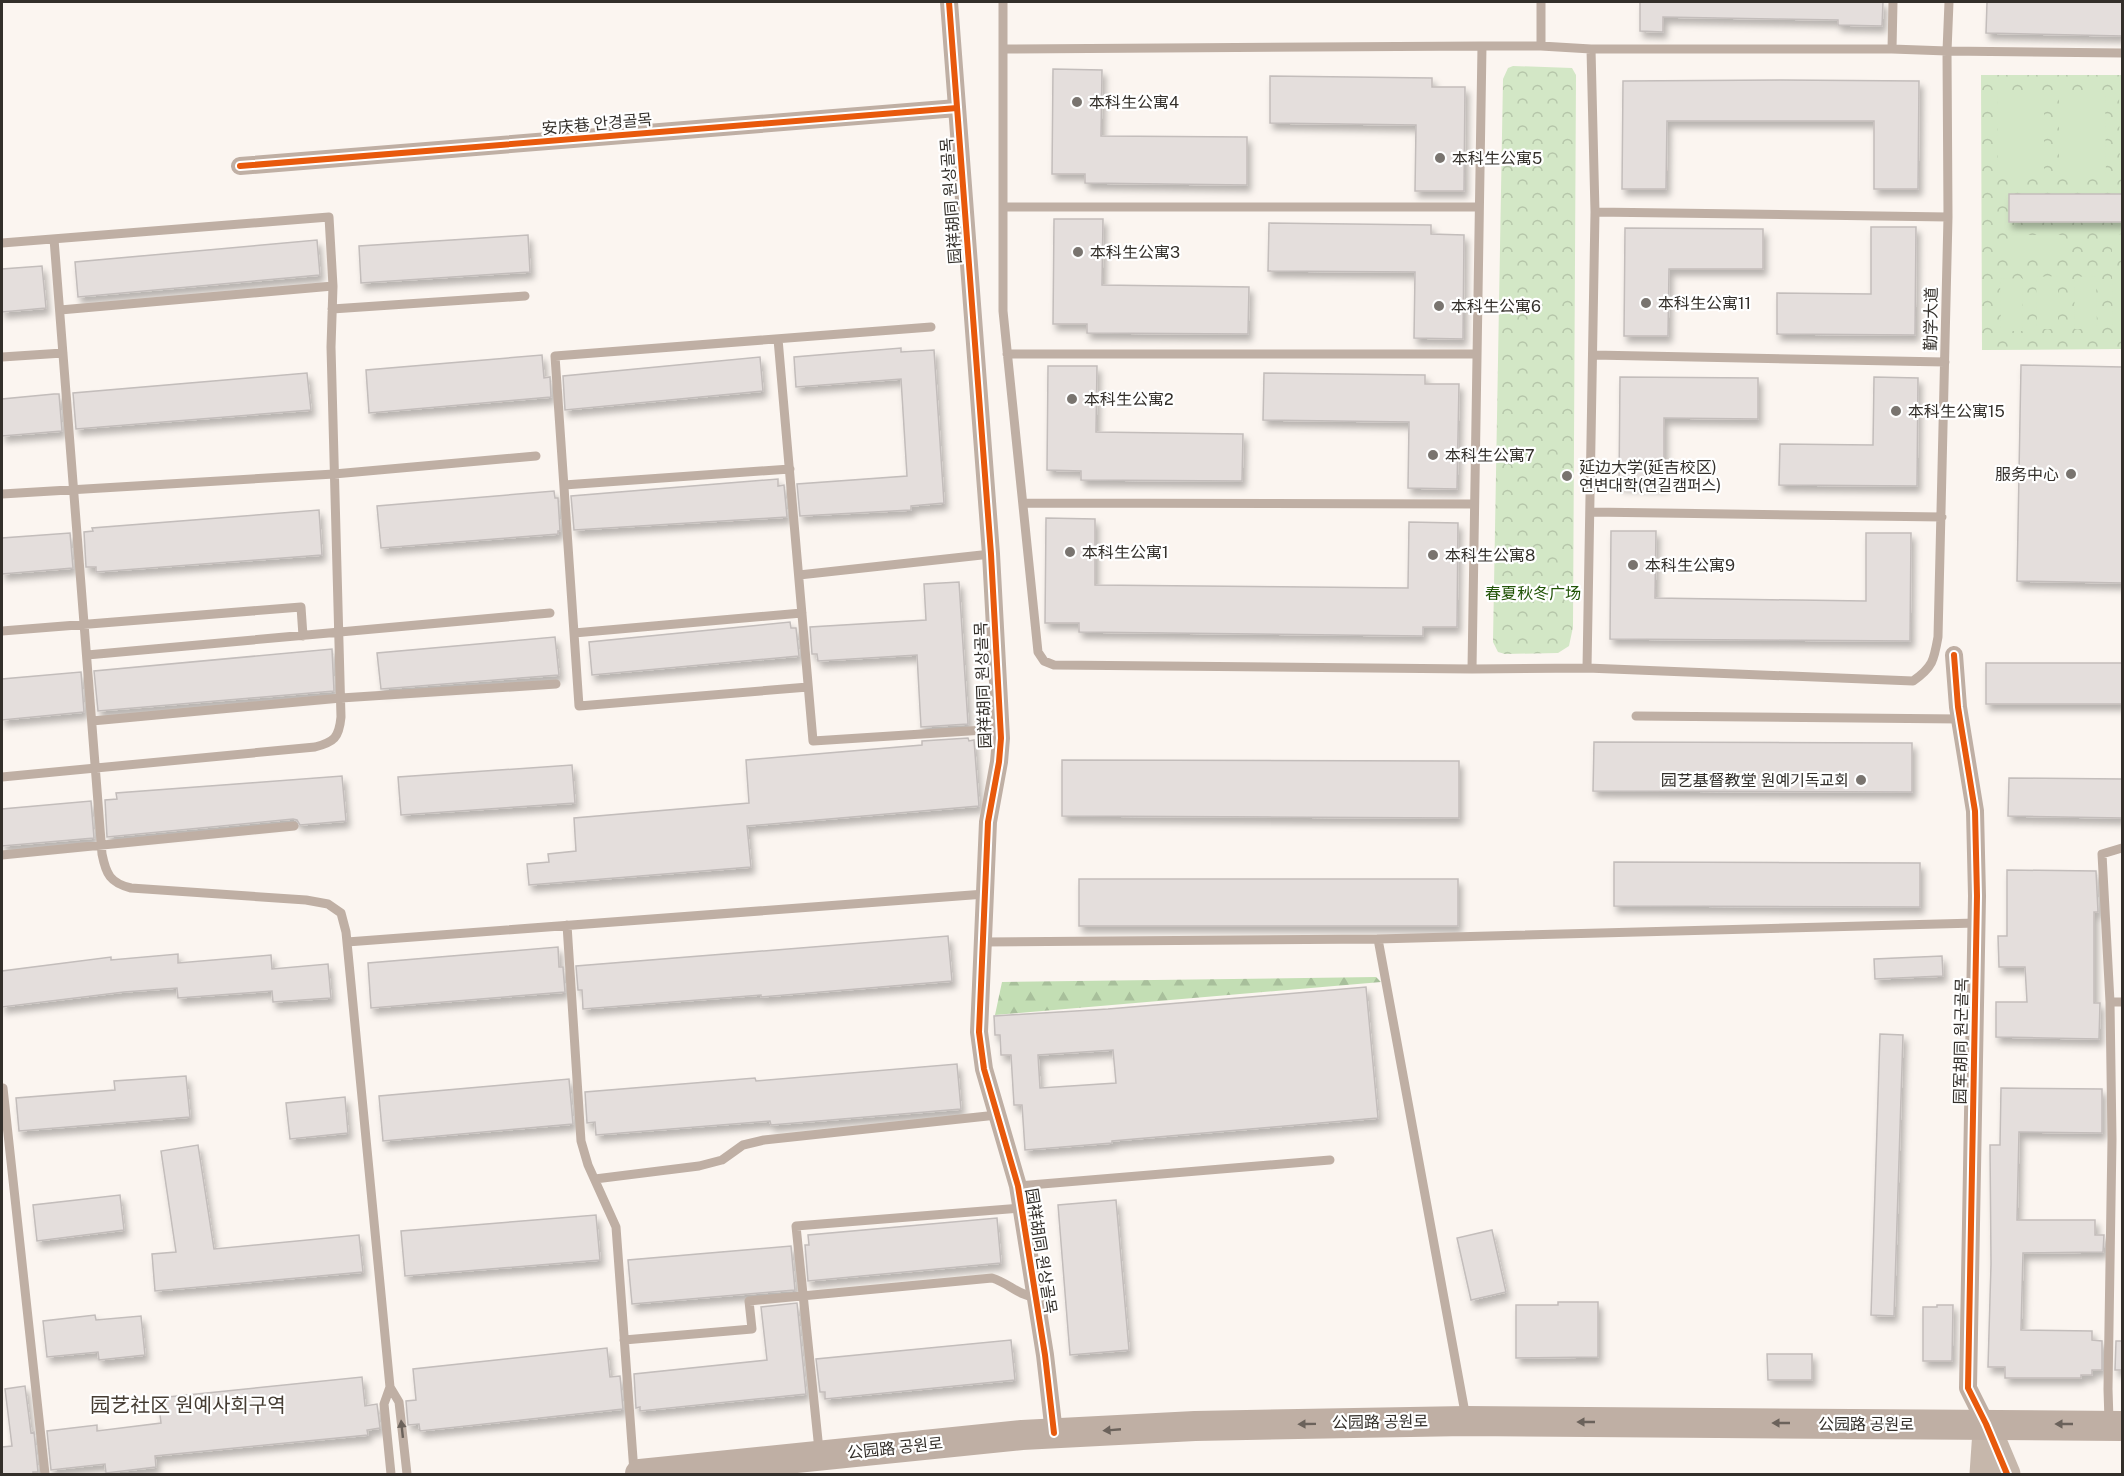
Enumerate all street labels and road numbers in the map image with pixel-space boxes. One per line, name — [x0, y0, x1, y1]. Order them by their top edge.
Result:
street label: 安庆巷 안경골목 — [541, 110, 653, 138]
street label: 园祥胡同 원상골목 — [937, 137, 965, 265]
street label: 勤学大道 — [1921, 287, 1941, 351]
street label: 园祥胡同 원상골목 — [971, 621, 995, 749]
street label: 园军胡同 원군골목 — [1950, 977, 1972, 1105]
street label: 园祥胡同 원상골목 — [1022, 1187, 1060, 1315]
street label: 公园路 공원로 — [1332, 1412, 1428, 1432]
street label: 公园路 공원로 — [1818, 1415, 1914, 1434]
street label: 公园路 공원로 — [846, 1434, 944, 1462]

